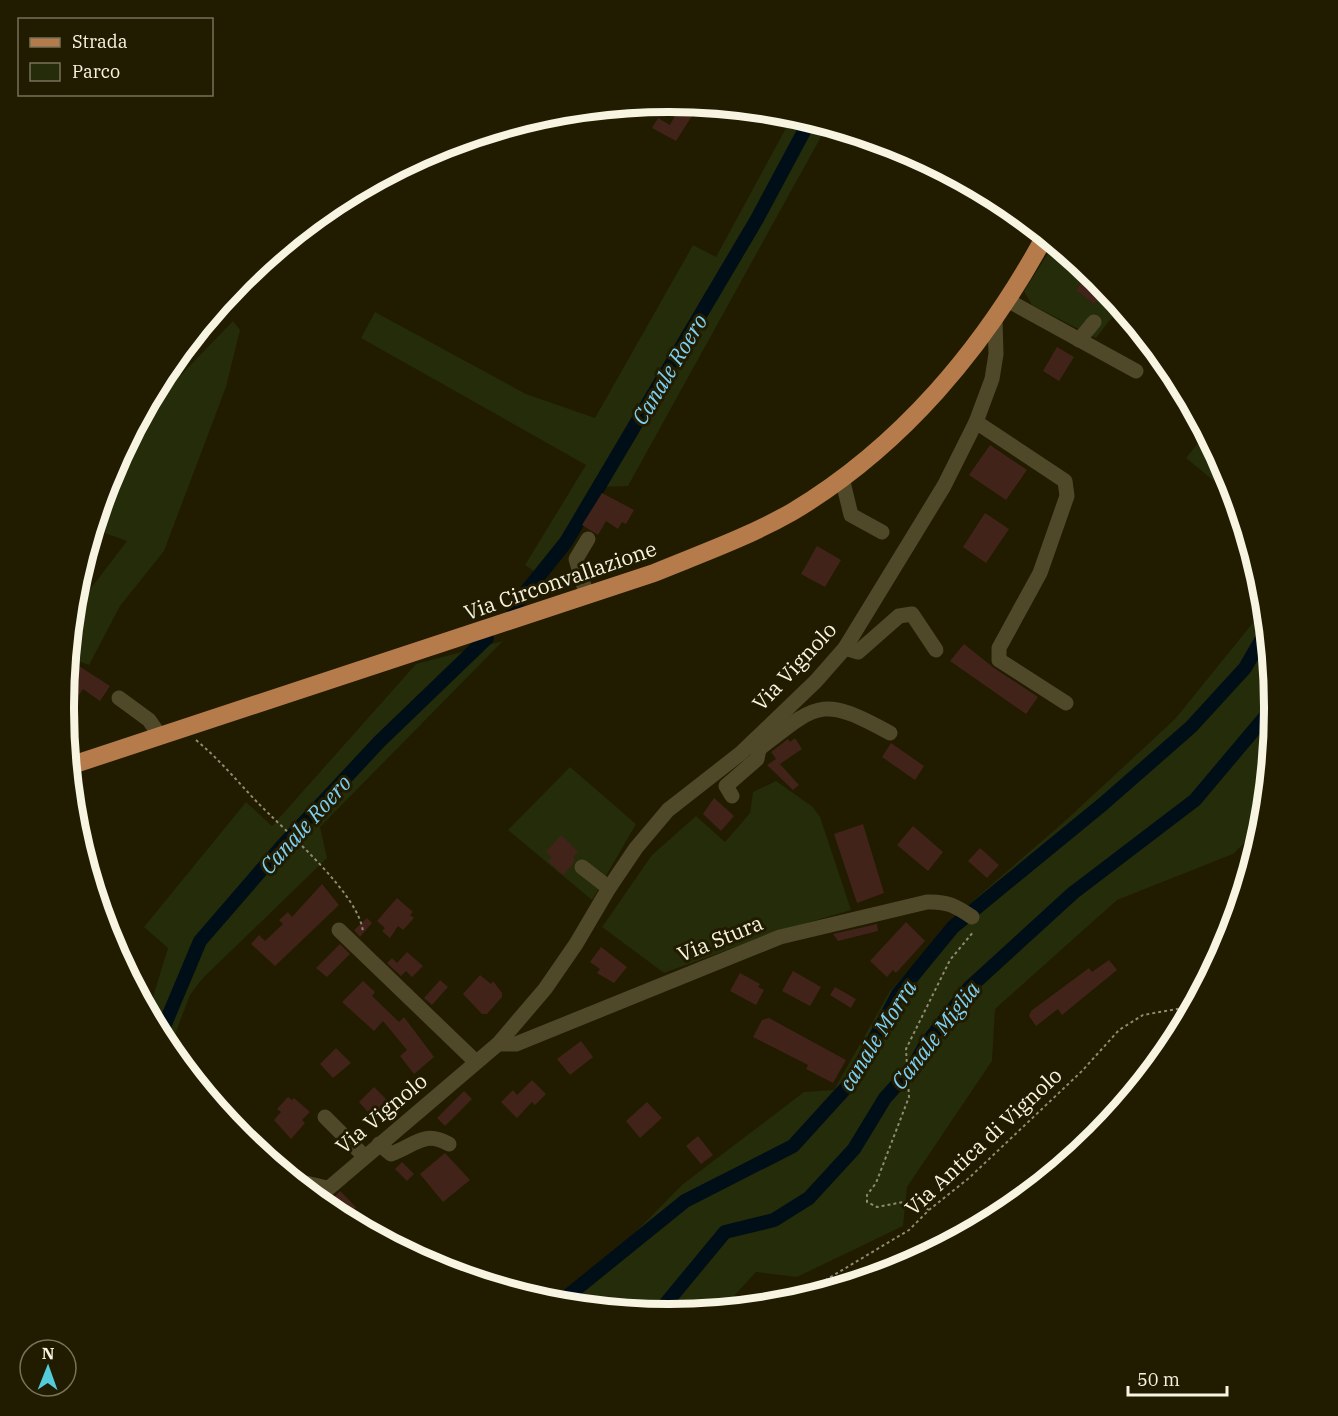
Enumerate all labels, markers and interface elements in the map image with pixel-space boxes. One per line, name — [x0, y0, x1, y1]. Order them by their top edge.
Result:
legend — [18, 18, 213, 96]
text: Strada — [72, 30, 128, 53]
text: Parco — [72, 60, 120, 83]
water label: Canale Roero — [625, 308, 713, 430]
street label: Via Circonvallazione — [460, 534, 660, 626]
street label: Via Vignolo — [746, 616, 842, 716]
water label: Canale Roero — [253, 768, 357, 880]
street label: Via Stura — [673, 908, 767, 968]
water label: canale Morra — [831, 974, 923, 1096]
water label: Canale Miglia — [884, 975, 986, 1095]
street label: Via Antica di Vignolo — [899, 1061, 1067, 1221]
street label: Via Vignolo — [329, 1066, 433, 1160]
north arrow — [18, 1338, 78, 1398]
text: N — [42, 1343, 55, 1363]
scale bar — [1128, 1359, 1227, 1397]
text: 50 m — [1137, 1368, 1180, 1391]

